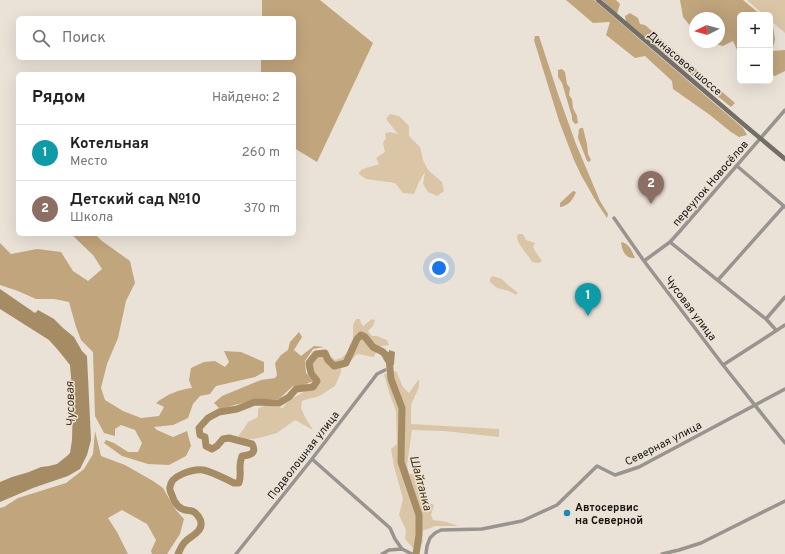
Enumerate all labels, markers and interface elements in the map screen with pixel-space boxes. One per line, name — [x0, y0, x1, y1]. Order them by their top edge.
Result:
north arrow — [689, 12, 725, 48]
map controls — [737, 12, 773, 84]
button: + — [737, 12, 773, 48]
search box — [16, 16, 296, 60]
icon: search — [30, 27, 52, 49]
street label: Динасовое шоссе — [644, 28, 725, 99]
text: Поиск — [62, 29, 106, 48]
button: − — [737, 48, 773, 84]
text: Рядом — [32, 87, 85, 109]
text: Найдено: 2 — [212, 90, 280, 106]
text: Котельная — [70, 135, 149, 154]
street label: переулок Новосёлов — [670, 138, 752, 229]
text: 1 — [42, 145, 48, 161]
text: 260 m — [242, 145, 280, 161]
text: Место — [70, 154, 107, 170]
pin: 2 — [638, 171, 664, 204]
text: Детский сад №10 — [70, 191, 201, 210]
text: 2 — [41, 201, 49, 217]
text: 370 m — [243, 201, 280, 217]
text: Школа — [70, 210, 113, 226]
your location — [429, 258, 449, 278]
street label: Чусовая улица — [661, 273, 719, 344]
pin: 1 — [575, 283, 601, 316]
water label: Чусовая — [62, 380, 80, 427]
street label: Подволошная улица — [265, 408, 343, 503]
street label: Северная улица — [623, 418, 704, 469]
water label: Шайтанка — [405, 454, 435, 513]
place label: Автосервис на Северной — [575, 501, 643, 528]
marker: Автосервис на Северной — [562, 508, 572, 518]

